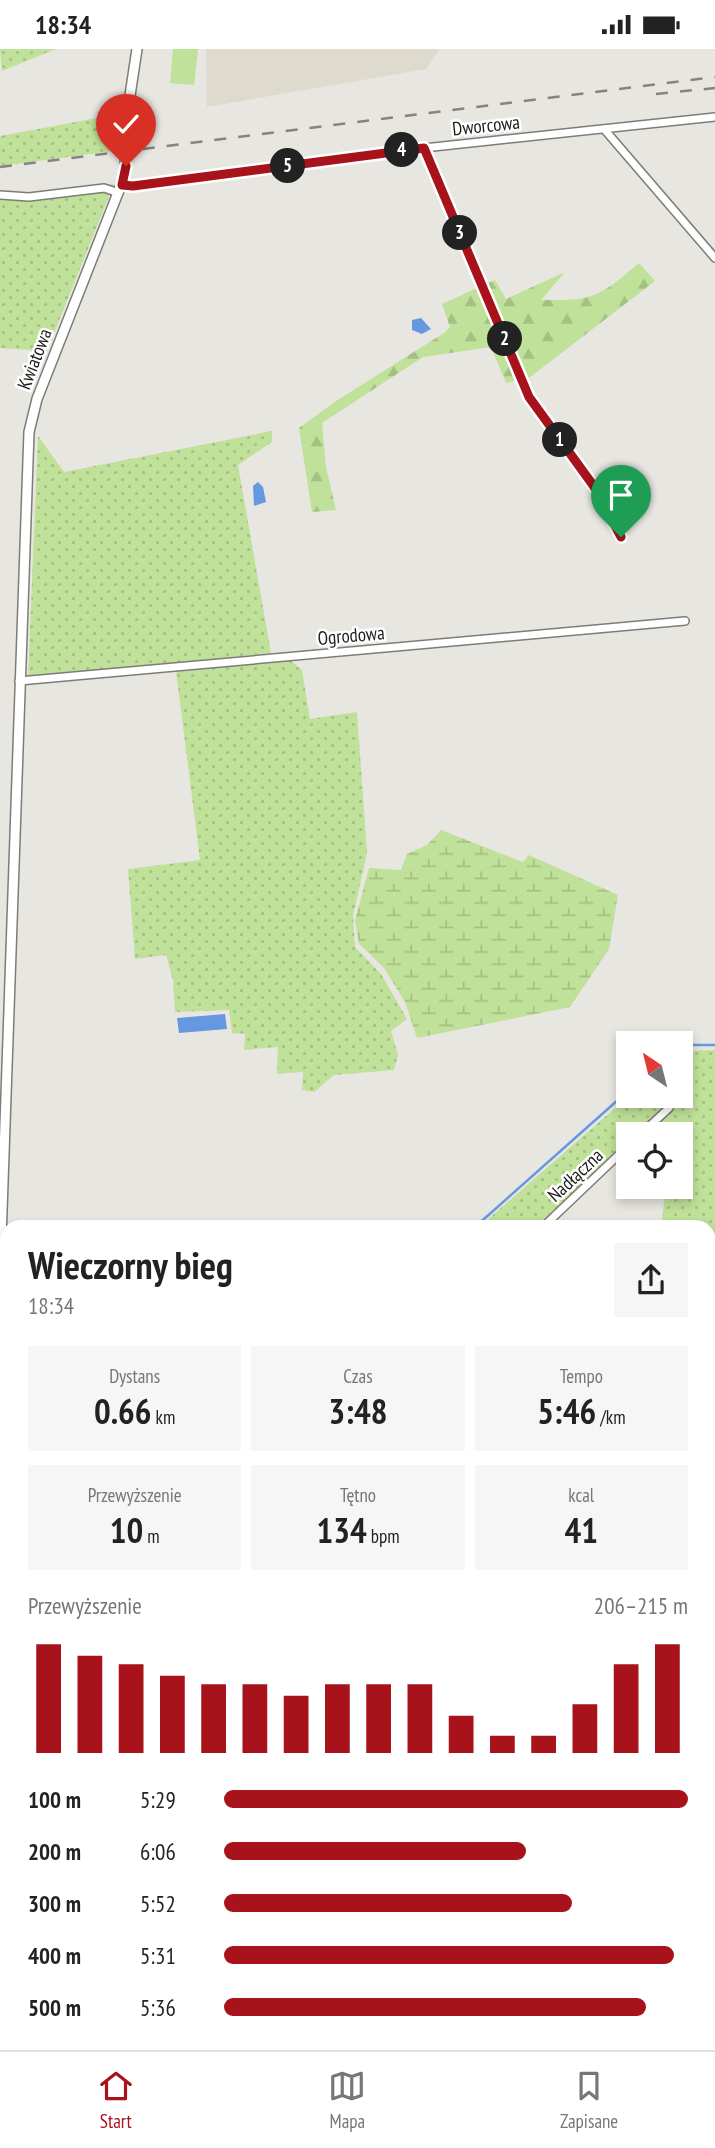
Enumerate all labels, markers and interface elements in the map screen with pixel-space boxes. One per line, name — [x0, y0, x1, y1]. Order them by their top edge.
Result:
text: 18:34 — [35, 8, 91, 41]
pin — [96, 94, 156, 166]
icon: check — [107, 105, 145, 143]
street label: Dworcowa — [451, 110, 521, 140]
pin: 4 — [384, 133, 420, 168]
text: 4 — [397, 137, 406, 161]
pin: 5 — [270, 149, 306, 183]
text: 5 — [283, 153, 292, 177]
pin: 3 — [442, 215, 477, 251]
text: 3 — [455, 220, 464, 244]
pin: 2 — [488, 321, 522, 357]
street label: Kwiatowa — [11, 325, 57, 393]
text: 2 — [500, 326, 509, 350]
pin: 1 — [542, 423, 578, 457]
text: 1 — [555, 427, 564, 451]
pin — [591, 465, 651, 537]
icon: arrive — [602, 476, 640, 514]
street label: Ogrodowa — [317, 620, 385, 650]
north arrow — [616, 1031, 693, 1108]
map controls — [616, 1031, 693, 1199]
button: locate — [616, 1122, 693, 1199]
street label: Nadłączna — [542, 1143, 608, 1207]
text: Wieczorny bieg — [28, 1240, 233, 1289]
button: share — [614, 1243, 688, 1317]
text: 18:34 — [28, 1291, 74, 1320]
text: Dystans — [109, 1364, 160, 1388]
text: Czas — [343, 1364, 373, 1388]
text: Tempo — [560, 1364, 603, 1388]
text: 0.66 — [94, 1388, 152, 1434]
text: 3:48 — [329, 1388, 387, 1434]
text: 5:46 — [537, 1388, 596, 1434]
text: km — [152, 1405, 175, 1429]
text: /km — [596, 1405, 626, 1429]
text: Przewyższenie — [88, 1483, 182, 1507]
text: Tętno — [340, 1483, 376, 1507]
text: kcal — [568, 1483, 594, 1507]
text: 10 — [110, 1507, 143, 1553]
text: 134 — [316, 1507, 367, 1553]
text: 41 — [565, 1507, 598, 1553]
text: m — [143, 1524, 160, 1548]
text: bpm — [367, 1524, 400, 1548]
text: Przewyższenie — [28, 1591, 142, 1620]
text: 206–215 m — [594, 1591, 688, 1620]
text: 100 m — [28, 1785, 81, 1814]
text: 5:29 — [140, 1785, 176, 1814]
text: 200 m — [28, 1837, 81, 1866]
text: 6:06 — [140, 1837, 176, 1866]
text: 300 m — [28, 1889, 81, 1918]
text: 5:52 — [140, 1889, 176, 1918]
text: 400 m — [28, 1941, 81, 1970]
text: 5:31 — [140, 1941, 176, 1970]
text: 500 m — [28, 1993, 81, 2022]
text: 5:36 — [140, 1993, 176, 2022]
tab: Start — [97, 2067, 135, 2133]
tab: Mapa — [328, 2067, 366, 2133]
tab: Zapisane — [560, 2067, 618, 2133]

